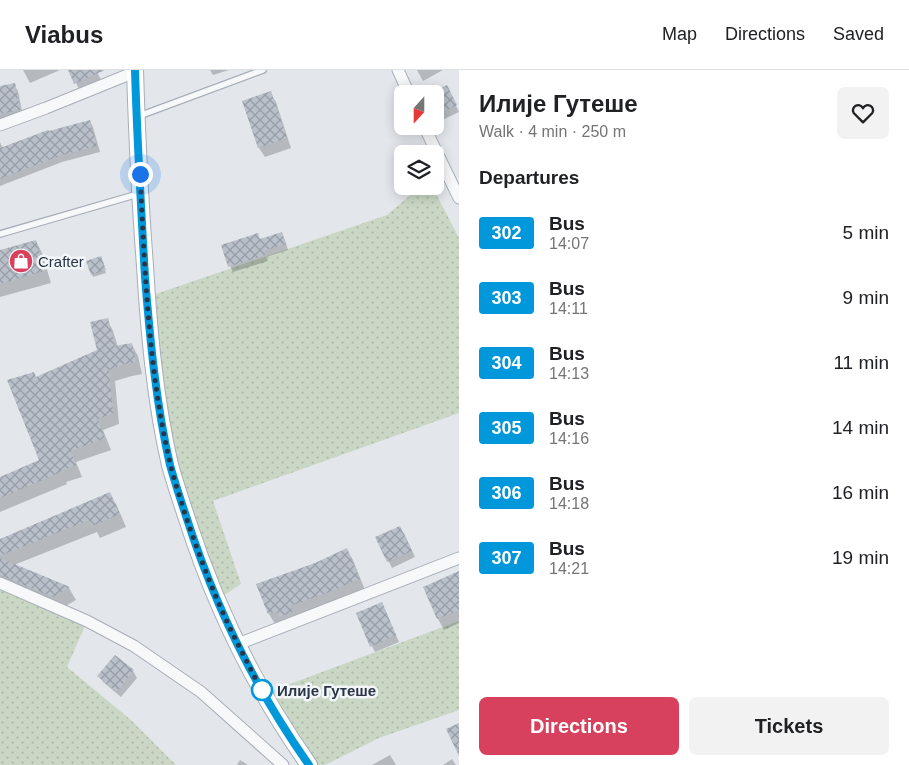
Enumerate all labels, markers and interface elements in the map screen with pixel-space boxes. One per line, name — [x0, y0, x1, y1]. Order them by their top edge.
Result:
text: Viabus — [25, 21, 103, 48]
text: Map — [662, 24, 697, 44]
text: Directions — [725, 24, 805, 44]
text: Saved — [833, 24, 884, 44]
north arrow — [394, 85, 444, 135]
map controls — [394, 85, 444, 195]
button: heart — [837, 87, 889, 139]
text: Илије Гутеше — [479, 90, 638, 117]
text: Walk · 4 min · 250 m — [479, 123, 626, 140]
button: layers — [394, 145, 444, 195]
your location — [128, 162, 153, 187]
text: Departures — [479, 167, 579, 188]
text: Bus — [549, 213, 585, 234]
text: 5 min — [843, 222, 889, 243]
text: 302 — [491, 223, 522, 243]
text: 14:07 — [549, 235, 589, 252]
shop icon: Crafter — [8, 248, 34, 274]
place label: Crafter — [38, 253, 84, 270]
text: Bus — [549, 278, 585, 299]
text: 9 min — [843, 287, 889, 308]
text: 303 — [491, 288, 522, 308]
text: 14:11 — [549, 300, 588, 317]
text: Bus — [549, 343, 585, 364]
text: 11 min — [833, 352, 889, 373]
text: 304 — [491, 353, 522, 373]
text: 14:13 — [549, 365, 589, 382]
text: Bus — [549, 408, 585, 429]
text: 14 min — [832, 417, 889, 438]
text: 305 — [491, 418, 522, 438]
text: 14:16 — [549, 430, 589, 447]
text: Bus — [549, 473, 585, 494]
text: 16 min — [832, 482, 889, 503]
text: 306 — [491, 483, 522, 503]
text: 14:18 — [549, 495, 589, 512]
text: Bus — [549, 538, 585, 559]
text: 19 min — [832, 547, 889, 568]
text: 307 — [491, 548, 522, 568]
text: 14:21 — [549, 560, 589, 577]
marker: Илије Гутеше — [251, 679, 273, 701]
place label: Илије Гутеше — [277, 682, 376, 699]
button: Directions — [479, 697, 679, 755]
button: Tickets — [689, 697, 889, 755]

